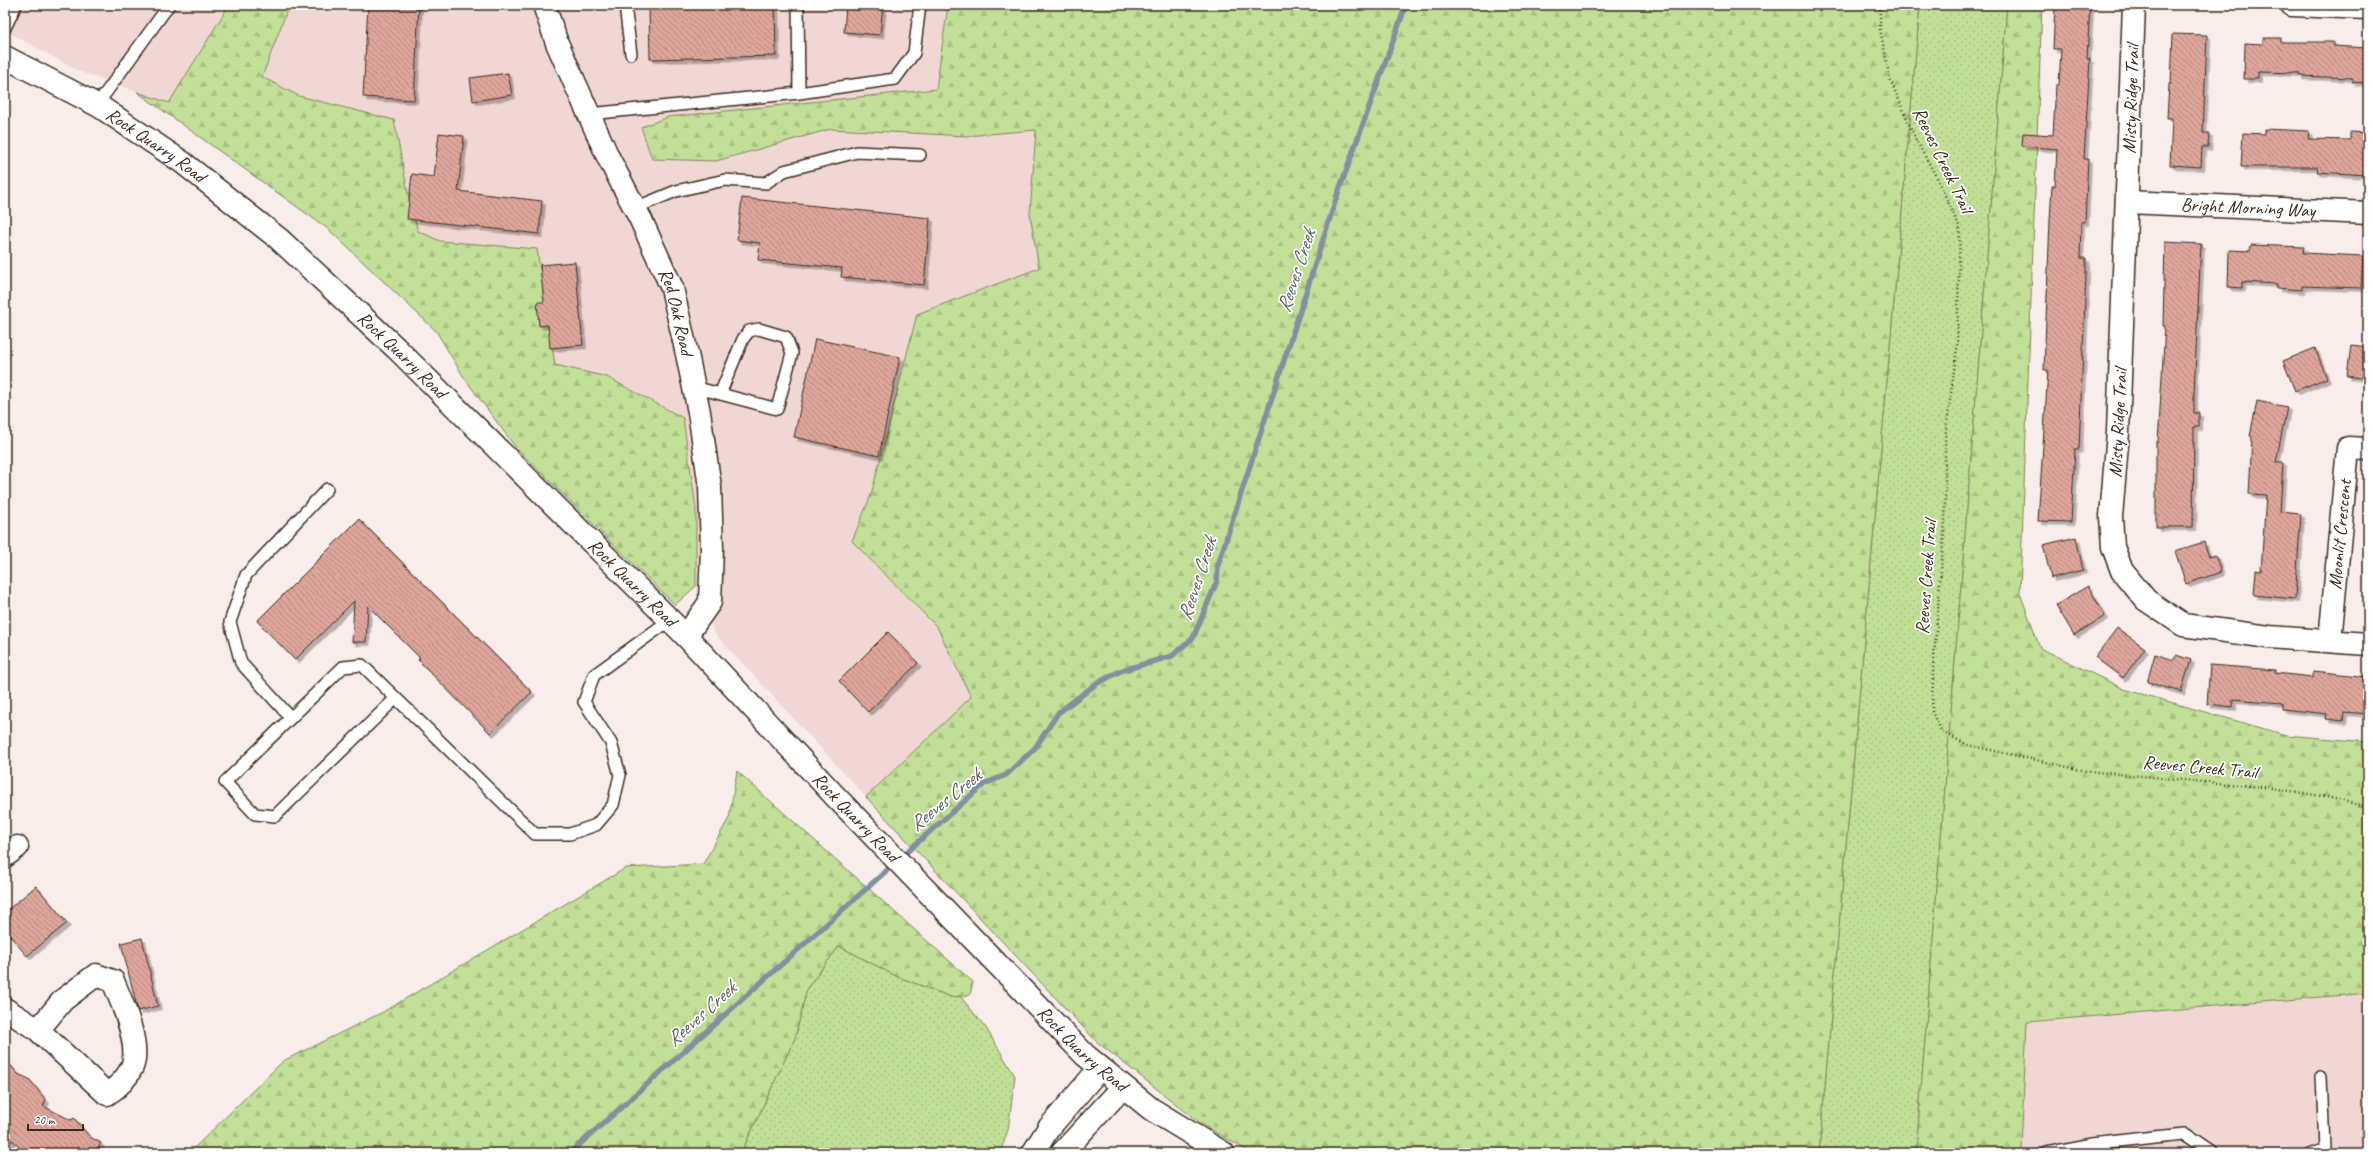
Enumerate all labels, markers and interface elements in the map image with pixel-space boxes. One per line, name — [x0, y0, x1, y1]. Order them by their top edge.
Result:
street label: Misty Ridge Trail — [2117, 40, 2145, 154]
street label: Rock Quarry Road — [101, 102, 212, 190]
street label: Reeves Creek Trail — [1907, 103, 1981, 220]
street label: Bright Morning Way — [2180, 192, 2317, 223]
water label: Reeves Creek — [1271, 223, 1322, 315]
street label: Red Oak Road — [653, 264, 700, 360]
street label: Rock Quarry Road — [352, 306, 454, 406]
street label: Misty Ridge Trail — [2103, 364, 2133, 478]
street label: Moonlit Crescent — [2323, 477, 2357, 590]
street label: Reeves Creek Trail — [1910, 515, 1942, 635]
water label: Reeves Creek — [1172, 531, 1223, 623]
street label: Rock Quarry Road — [583, 533, 684, 634]
street label: Reeves Creek Trail — [2142, 750, 2262, 784]
water label: Reeves Creek — [904, 761, 989, 837]
street label: Rock Quarry Road — [807, 767, 906, 869]
water label: Reeves Creek — [661, 974, 744, 1052]
street label: Rock Quarry Road — [1032, 1001, 1135, 1099]
scale bar — [28, 1106, 83, 1132]
text: 20 m — [34, 1112, 56, 1128]

